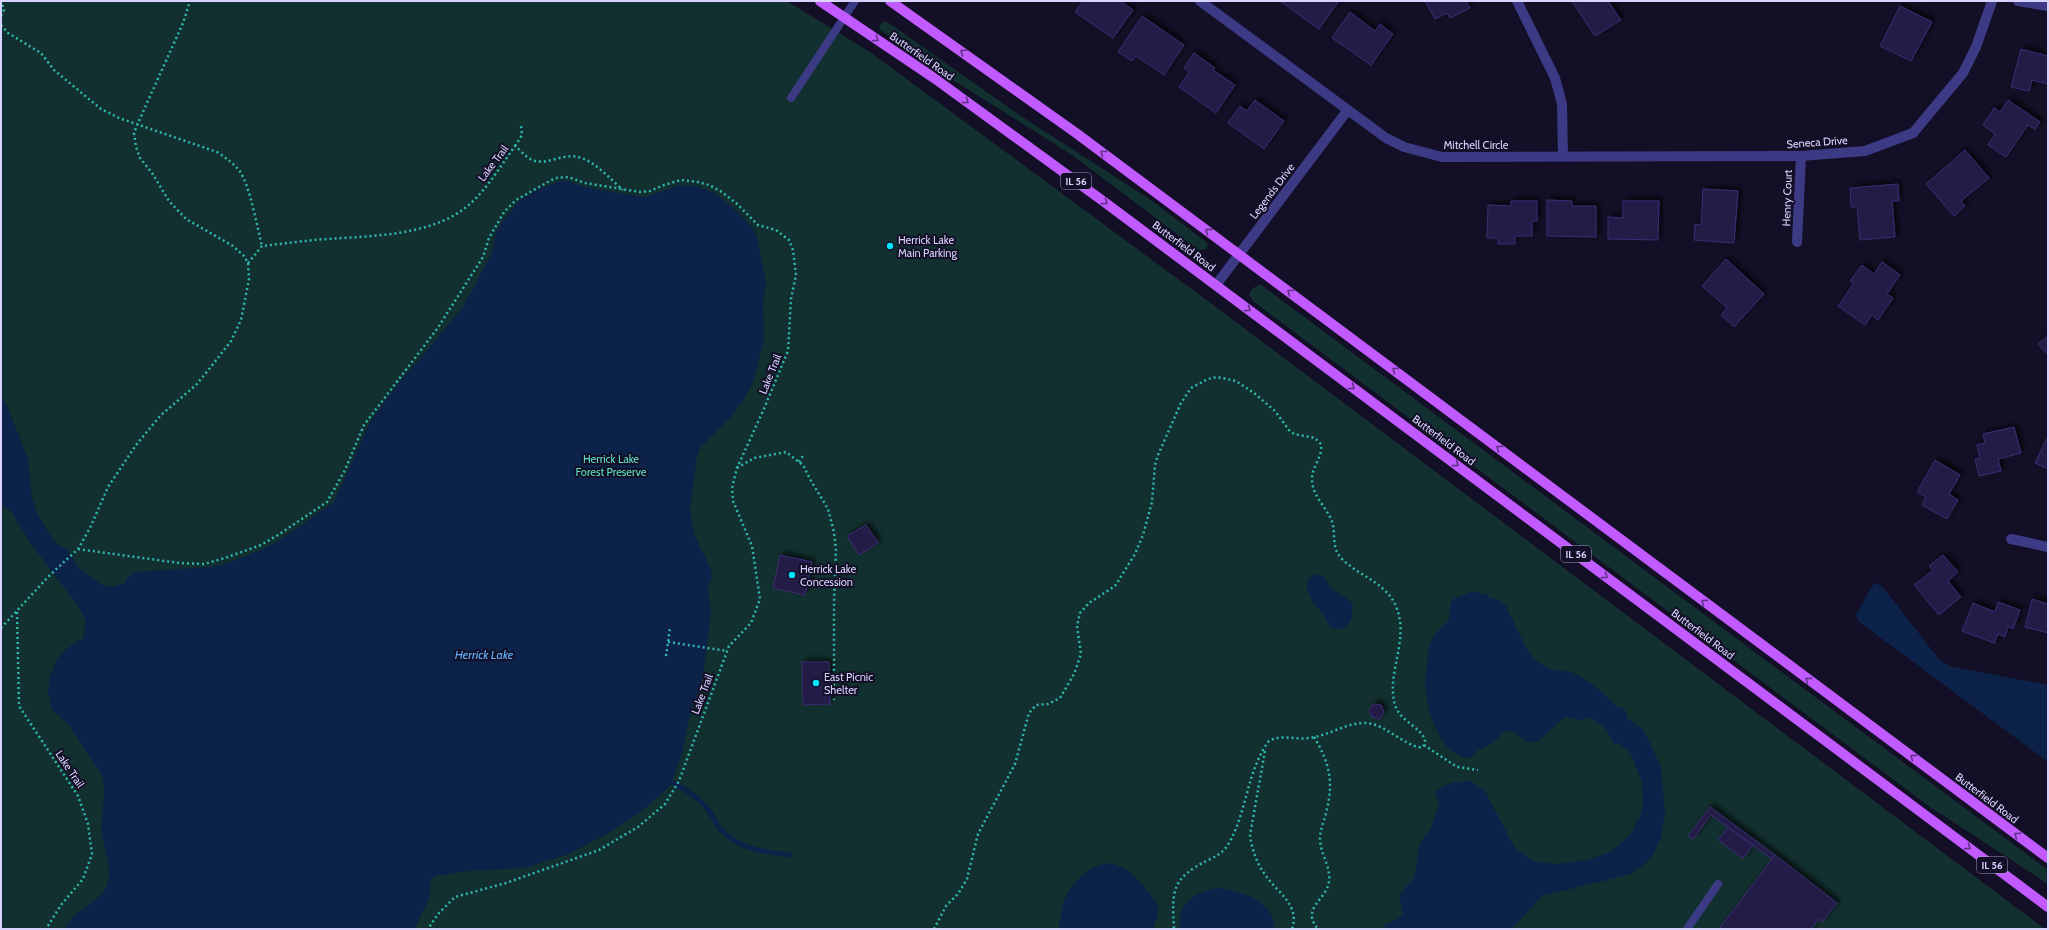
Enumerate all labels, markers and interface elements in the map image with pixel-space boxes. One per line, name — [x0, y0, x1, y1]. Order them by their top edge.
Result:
street label: Butterfield Road — [887, 29, 957, 83]
one-way arrow — [872, 34, 879, 42]
one-way arrow — [961, 50, 968, 57]
one-way arrow — [961, 96, 968, 103]
street label: Seneca Drive — [1786, 133, 1848, 151]
street label: Mitchell Circle — [1443, 138, 1509, 152]
street label: Lake Trail — [475, 142, 511, 184]
one-way arrow — [1100, 150, 1107, 157]
street label: Legends Drive — [1247, 160, 1298, 222]
street label: Henry Court — [1779, 169, 1795, 226]
road number: IL 56 — [1061, 173, 1091, 189]
one-way arrow — [1100, 198, 1107, 205]
street label: Butterfield Road — [1150, 218, 1218, 274]
one-way arrow — [1206, 229, 1213, 236]
place label: Herrick Lake Main Parking — [898, 233, 957, 260]
marker: Herrick Lake Main Parking — [885, 241, 895, 251]
one-way arrow — [1288, 290, 1295, 297]
one-way arrow — [1243, 304, 1250, 311]
street label: Lake Trail — [756, 351, 785, 396]
one-way arrow — [1392, 368, 1399, 375]
one-way arrow — [1347, 382, 1354, 389]
street label: Butterfield Road — [1410, 412, 1478, 468]
one-way arrow — [1496, 446, 1503, 453]
park label: Herrick Lake Forest Preserve — [576, 452, 647, 479]
one-way arrow — [1451, 459, 1458, 466]
road number: IL 56 — [1561, 546, 1591, 562]
place label: Herrick Lake Concession — [800, 562, 856, 589]
marker: Herrick Lake Concession — [787, 570, 797, 580]
one-way arrow — [1600, 571, 1607, 578]
one-way arrow — [1702, 600, 1709, 607]
street label: Butterfield Road — [1669, 606, 1737, 662]
water label: Herrick Lake — [455, 647, 514, 662]
place label: East Picnic Shelter — [824, 670, 873, 697]
street label: Lake Trail — [688, 671, 716, 716]
one-way arrow — [1806, 677, 1813, 684]
marker: East Picnic Shelter — [811, 678, 821, 688]
street label: Lake Trail — [52, 748, 88, 791]
one-way arrow — [1910, 755, 1917, 762]
street label: Butterfield Road — [1953, 770, 2021, 826]
one-way arrow — [2014, 833, 2021, 840]
one-way arrow — [1963, 842, 1970, 849]
road number: IL 56 — [1977, 857, 2007, 873]

